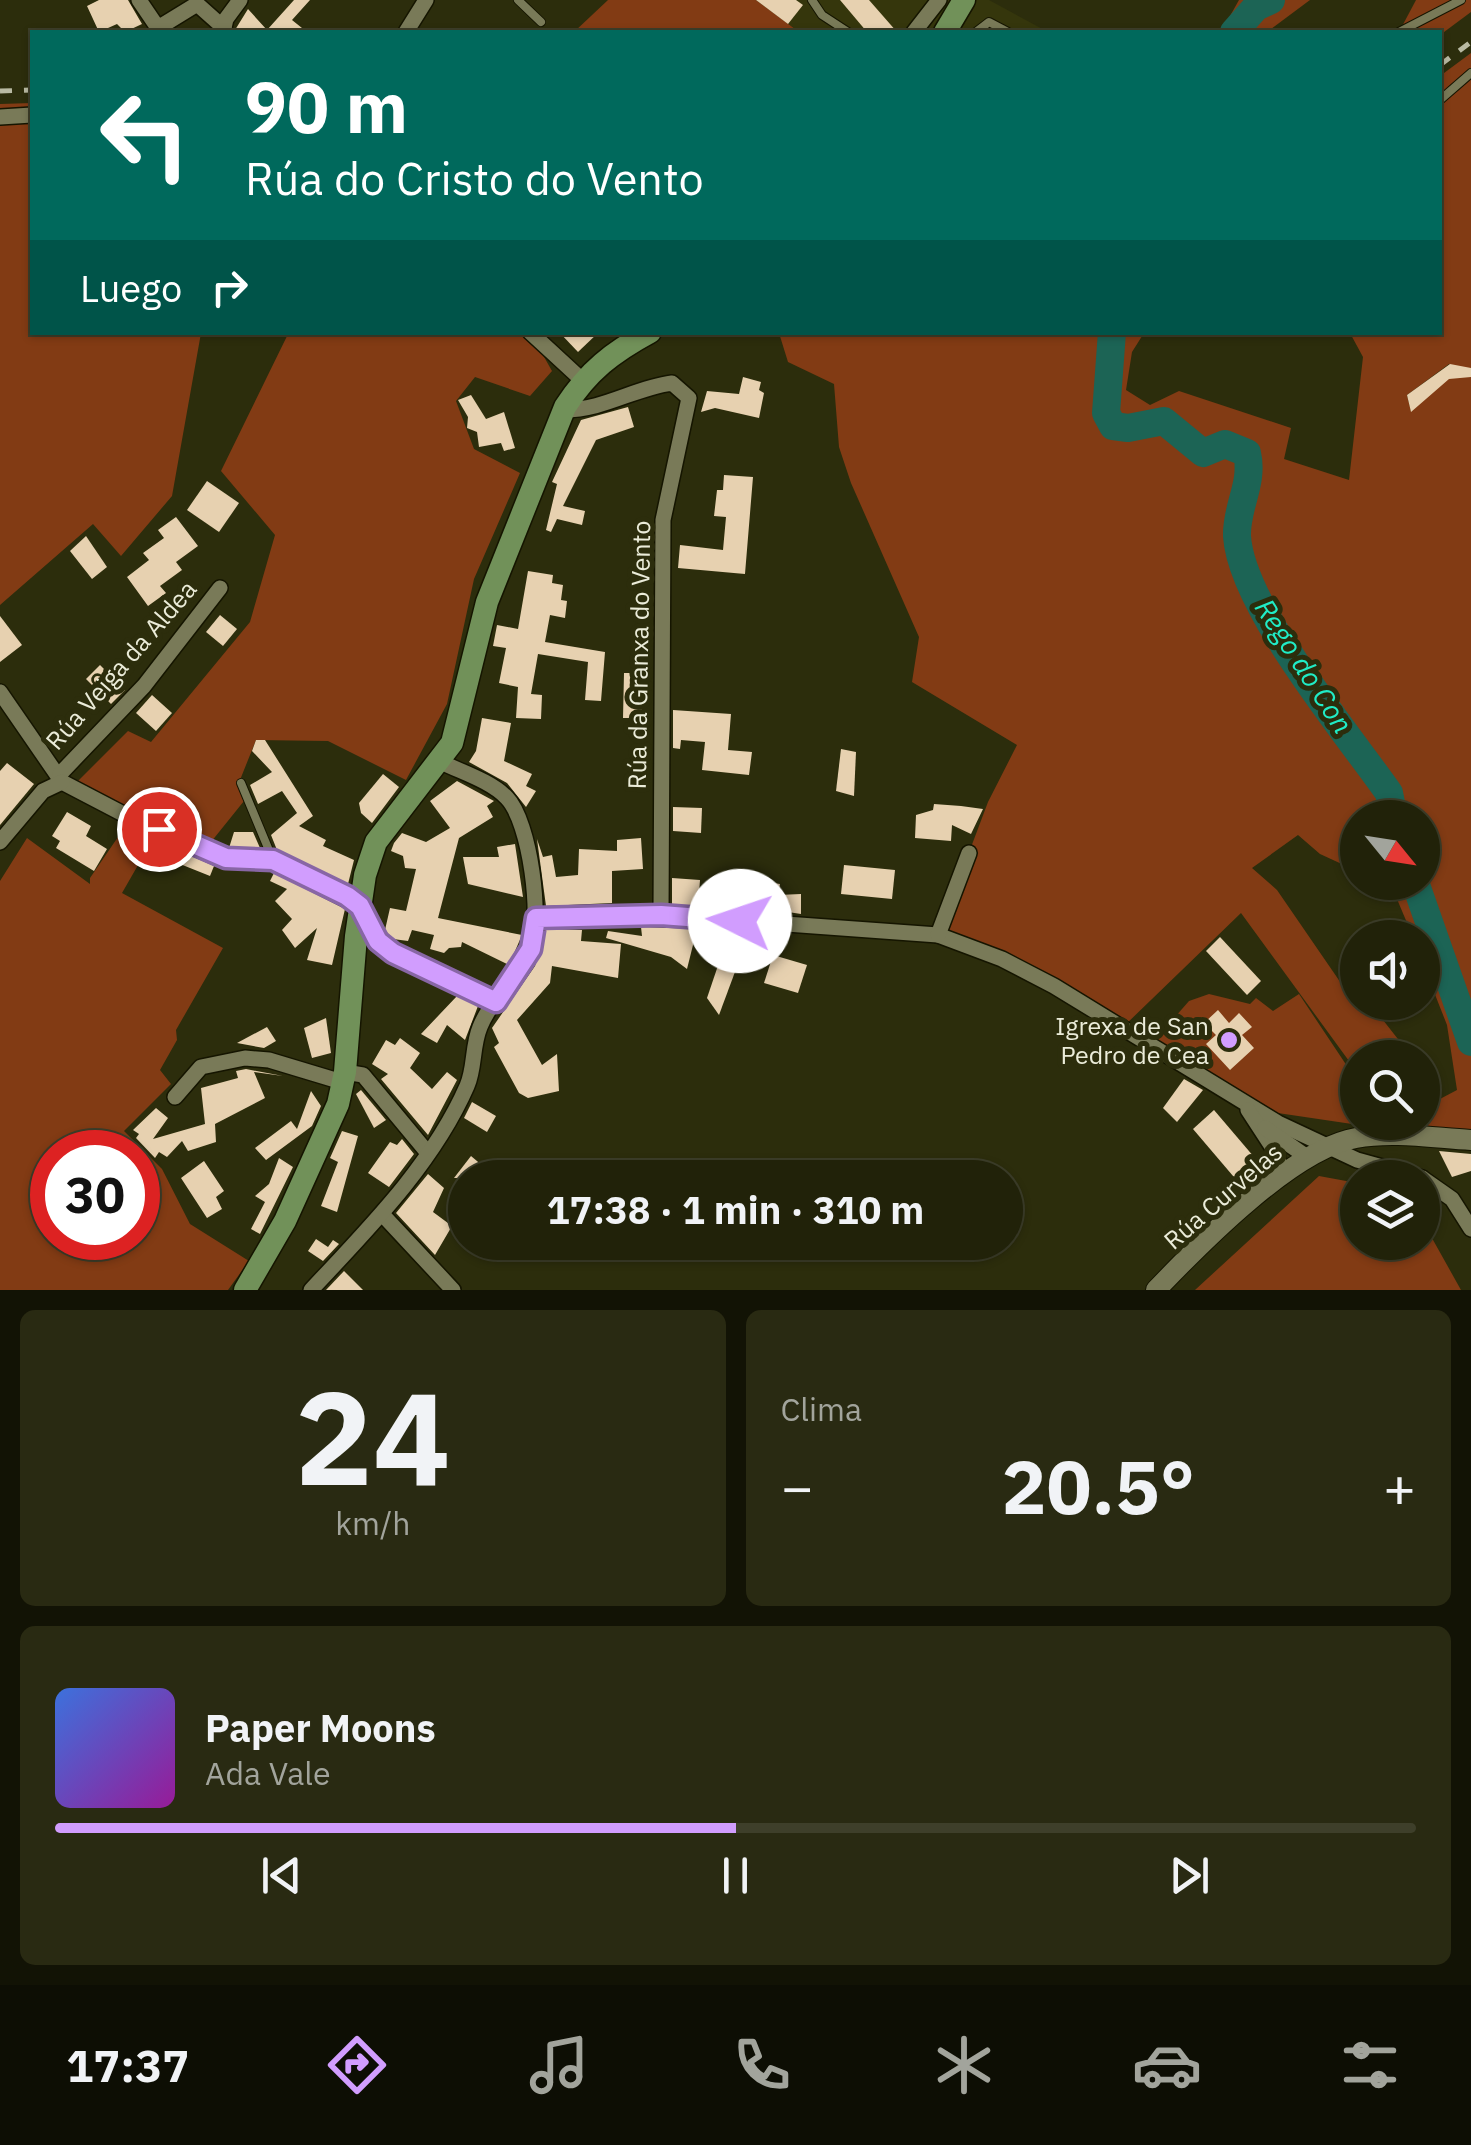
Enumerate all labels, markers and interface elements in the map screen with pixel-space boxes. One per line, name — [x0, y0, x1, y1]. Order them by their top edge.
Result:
text: 90 m — [245, 61, 408, 152]
icon: left — [80, 70, 210, 200]
text: Rúa do Cristo do Vento — [245, 149, 704, 207]
icon: right — [202, 260, 257, 315]
text: Luego — [80, 263, 182, 312]
street label: Rúa da Granxa do Vento — [620, 520, 657, 790]
street label: Rúa Veiga da Aldea — [38, 573, 203, 756]
water label: Rego do Con — [1247, 591, 1362, 740]
pin — [117, 787, 202, 872]
north arrow — [1340, 800, 1440, 900]
map controls — [1340, 800, 1440, 1260]
icon: arrive — [132, 802, 187, 857]
position arrow — [688, 869, 792, 973]
button: sound — [1340, 920, 1440, 1020]
place label: Igrexa de San Pedro de Cea — [1055, 1009, 1209, 1071]
marker: Igrexa de San Pedro de Cea — [1218, 1029, 1240, 1051]
button: search — [1340, 1040, 1440, 1140]
speed limit sign: 30 — [30, 1130, 160, 1260]
street label: Rúa Curvelas — [1156, 1135, 1289, 1256]
button: layers — [1340, 1160, 1440, 1260]
text: 17:38 · 1 min · 310 m — [547, 1185, 924, 1234]
text: 24 — [295, 1352, 451, 1521]
text: Clima — [781, 1388, 862, 1430]
text: 20.5° — [1001, 1437, 1195, 1535]
text: − — [781, 1451, 814, 1522]
text: + — [1383, 1451, 1416, 1522]
text: km/h — [335, 1502, 410, 1544]
text: Paper Moons — [205, 1703, 436, 1752]
text: Ada Vale — [205, 1752, 331, 1794]
icon: previous — [254, 1848, 309, 1903]
icon: pause — [708, 1848, 763, 1903]
icon: next — [1162, 1848, 1217, 1903]
icon: directions — [322, 2030, 392, 2100]
icon: music — [524, 2030, 594, 2100]
icon: phone — [727, 2030, 797, 2100]
icon: climate — [929, 2030, 999, 2100]
icon: car — [1132, 2030, 1202, 2100]
icon: filters — [1335, 2030, 1405, 2100]
text: 17:37 — [66, 2036, 189, 2094]

